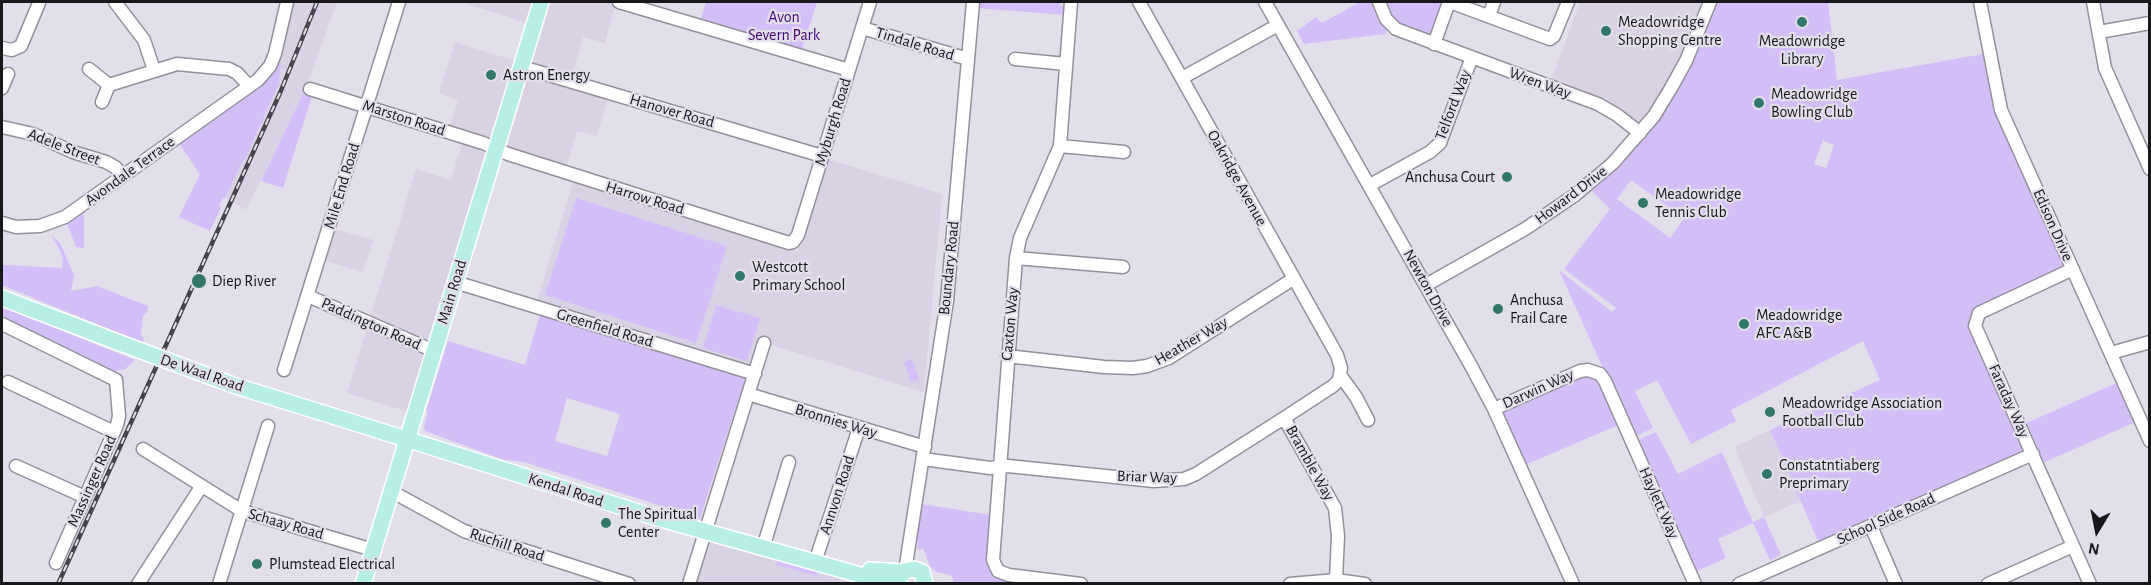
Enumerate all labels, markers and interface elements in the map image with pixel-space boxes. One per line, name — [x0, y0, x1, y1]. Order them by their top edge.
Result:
park label: Avon Severn Park — [748, 7, 820, 45]
place label: Meadowridge Shopping Centre — [1618, 12, 1722, 50]
marker: Meadowridge Library — [1795, 15, 1809, 29]
street label: Tindale Road — [873, 23, 957, 65]
marker: Meadowridge Shopping Centre — [1599, 24, 1613, 38]
place label: Meadowridge Library — [1759, 31, 1845, 69]
street label: Wren Way — [1506, 63, 1574, 103]
place label: Astron Energy — [503, 65, 590, 85]
street label: Telford Way — [1431, 67, 1475, 143]
marker: Astron Energy — [484, 68, 498, 82]
street label: Myburgh Road — [810, 76, 856, 168]
place label: Meadowridge Bowling Club — [1771, 84, 1857, 122]
street label: Hanover Road — [627, 90, 717, 132]
street label: Marston Road — [360, 96, 448, 140]
marker: Meadowridge Bowling Club — [1752, 96, 1766, 110]
street label: Adele Street — [25, 124, 103, 170]
street label: Oakridge Avenue — [1203, 127, 1271, 229]
street label: Avondale Terrace — [81, 132, 179, 210]
street label: Mile End Road — [320, 141, 364, 231]
street label: Howard Drive — [1531, 162, 1611, 228]
place label: Anchusa Court — [1405, 167, 1495, 187]
marker: Anchusa Court — [1500, 170, 1514, 184]
street label: Harrow Road — [603, 177, 687, 219]
place label: Meadowridge Tennis Club — [1655, 184, 1741, 222]
street label: Edison Drive — [2029, 186, 2077, 264]
marker: Meadowridge Tennis Club — [1636, 196, 1650, 210]
street label: Boundary Road — [935, 220, 963, 316]
street label: Newton Drive — [1399, 246, 1457, 330]
street label: Main Road — [433, 257, 471, 327]
place label: Westcott Primary School — [752, 257, 845, 295]
marker: Westcott Primary School — [733, 269, 747, 283]
place label: Diep River — [212, 271, 276, 291]
marker: Diep River — [190, 272, 208, 290]
street label: Caxton Way — [997, 287, 1023, 361]
place label: Anchusa Frail Care — [1510, 290, 1567, 328]
street label: Paddington Road — [318, 293, 424, 355]
marker: Anchusa Frail Care — [1491, 302, 1505, 316]
street label: Greenfield Road — [554, 304, 656, 352]
place label: Meadowridge AFC A&B — [1756, 305, 1842, 343]
street label: Heather Way — [1151, 312, 1231, 370]
marker: Meadowridge AFC A&B — [1737, 317, 1751, 331]
street label: De Waal Road — [158, 350, 246, 396]
street label: Faraday Way — [1984, 361, 2034, 441]
street label: Darwin Way — [1499, 365, 1577, 413]
place label: Meadowridge Association Football Club — [1782, 393, 1942, 431]
street label: Bronnies Way — [793, 399, 879, 443]
marker: Meadowridge Association Football Club — [1763, 405, 1777, 419]
street label: Bramble Way — [1281, 422, 1339, 504]
street label: Massinger Road — [63, 432, 121, 530]
street label: Annvon Road — [815, 453, 859, 537]
place label: Constatntiaberg Preprimary — [1779, 455, 1880, 493]
street label: Haylett Way — [1635, 464, 1683, 542]
street label: Briar Way — [1117, 466, 1177, 488]
marker: Constatntiaberg Preprimary — [1760, 467, 1774, 481]
street label: Kendal Road — [526, 469, 606, 511]
street label: School Side Road — [1834, 489, 1938, 549]
north arrow — [2067, 501, 2127, 561]
street label: Schaay Road — [246, 504, 326, 544]
place label: The Spiritual Center — [618, 504, 697, 542]
marker: The Spiritual Center — [599, 516, 613, 530]
street label: Ruchill Road — [467, 524, 547, 566]
text: N — [2087, 540, 2101, 558]
place label: Plumstead Electrical — [269, 554, 395, 574]
marker: Plumstead Electrical — [250, 557, 264, 571]

